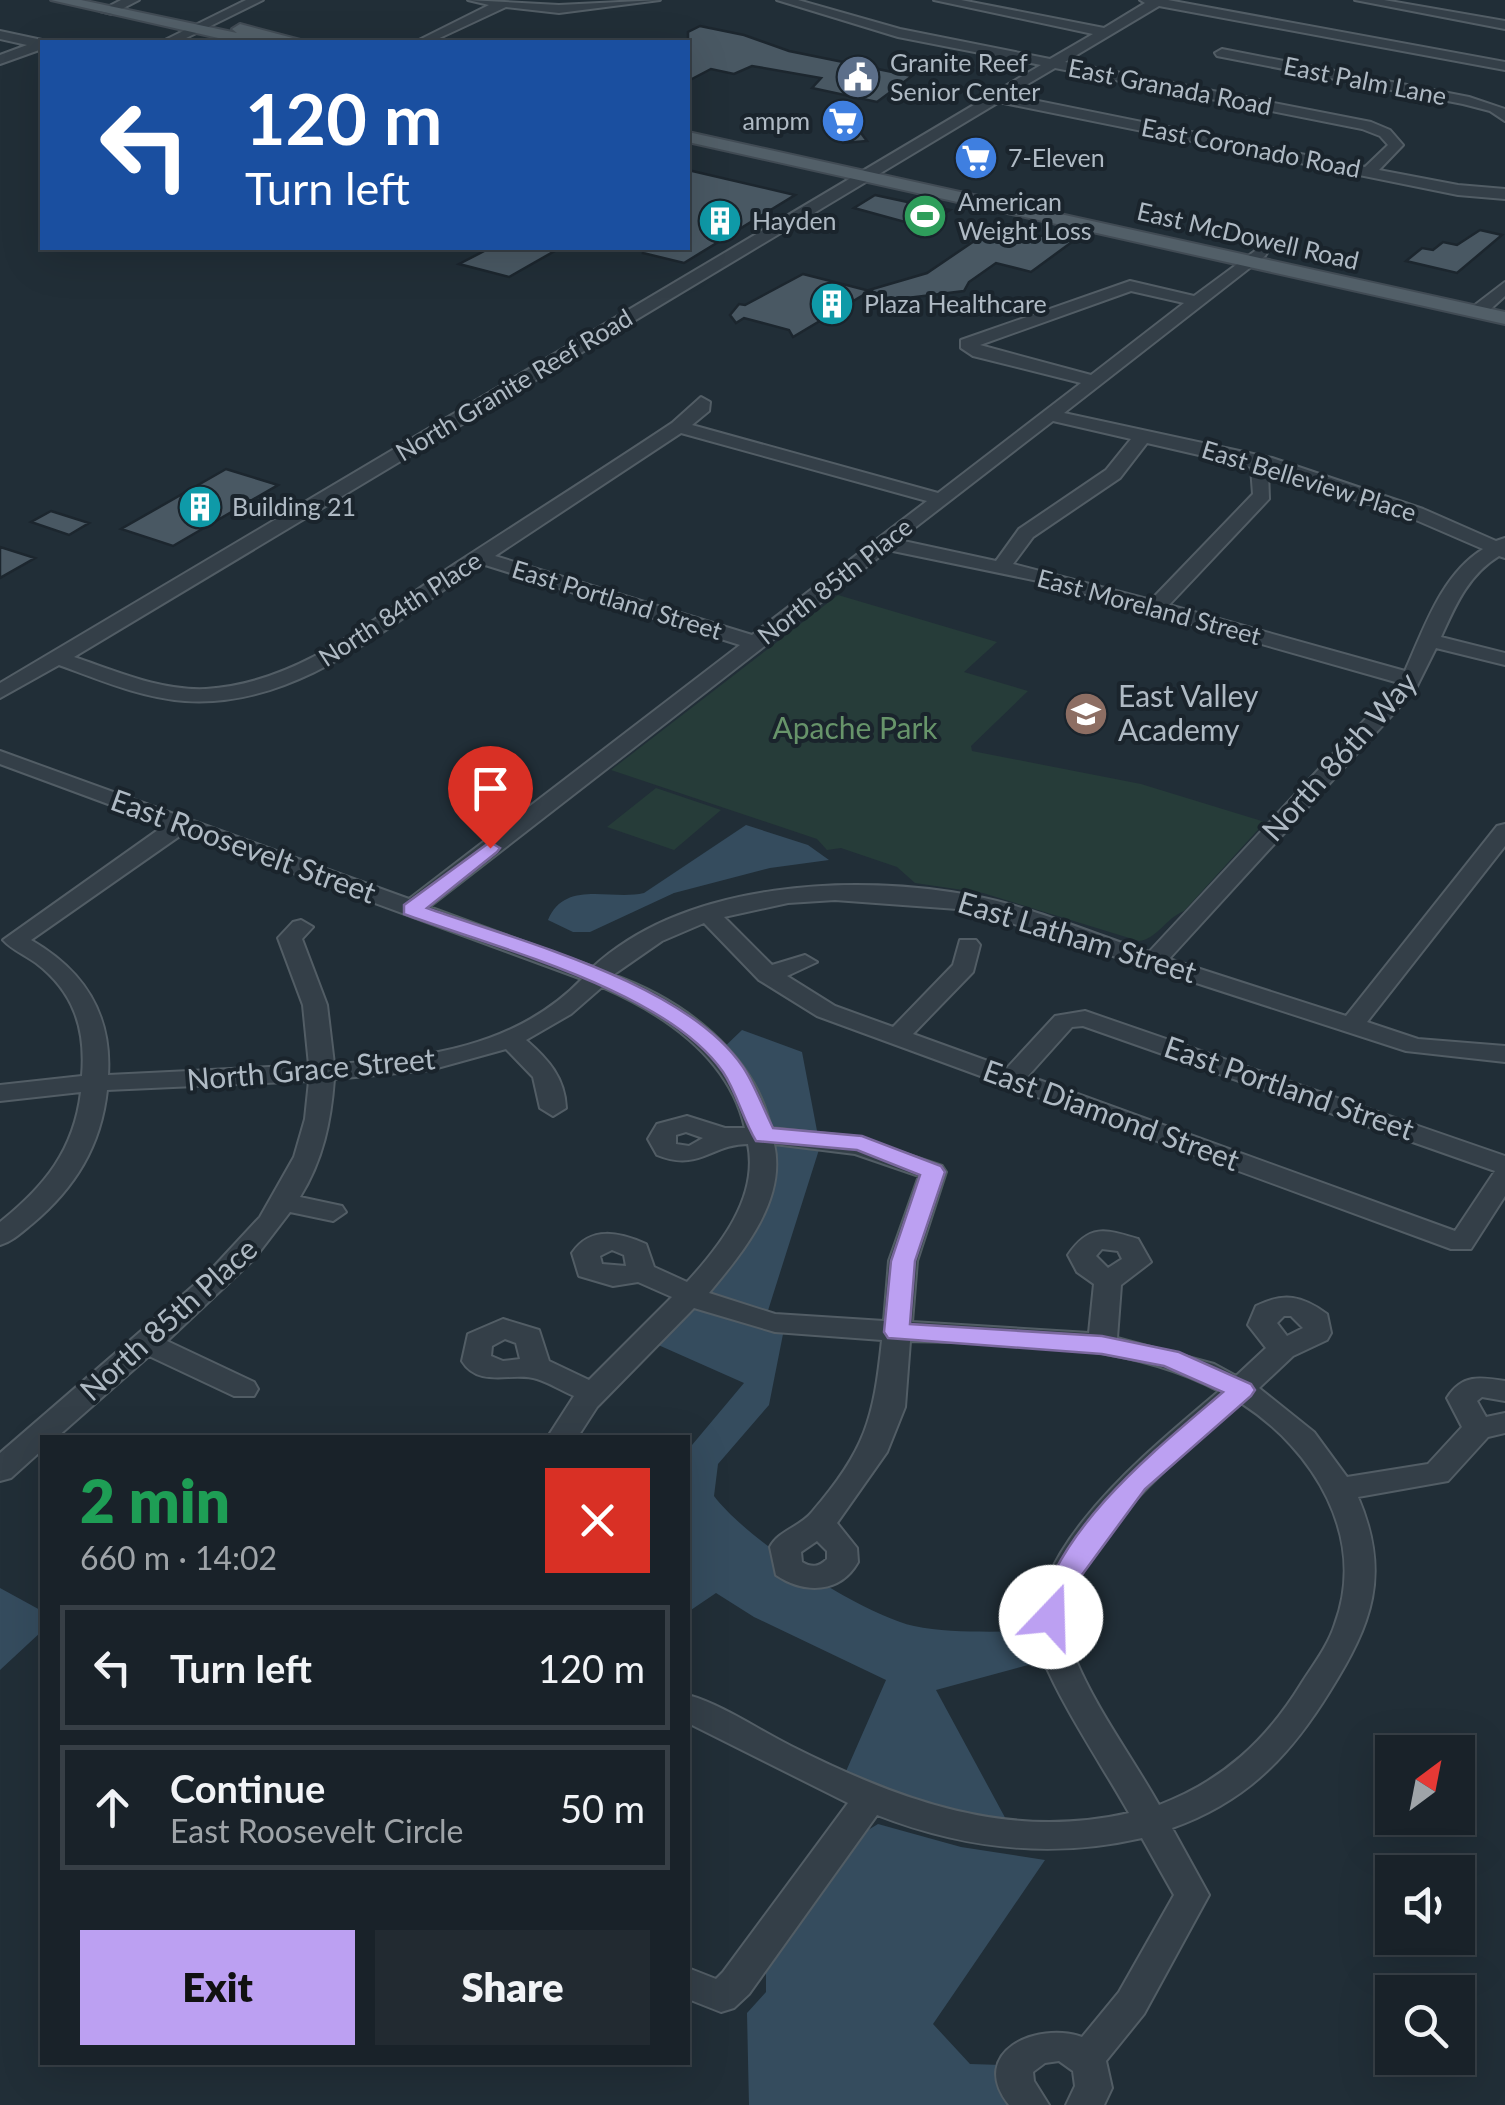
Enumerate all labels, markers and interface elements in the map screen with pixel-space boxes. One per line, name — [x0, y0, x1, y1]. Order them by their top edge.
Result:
place label: Granite Reef Senior Center — [890, 47, 1040, 106]
street label: East Palm Lane — [1281, 50, 1449, 111]
street label: East Granada Road — [1066, 52, 1275, 120]
public building icon: Granite Reef Senior Center — [835, 54, 881, 100]
text: 120 m — [245, 76, 442, 160]
icon: left — [80, 80, 210, 210]
supermarket icon: ampm — [820, 98, 866, 144]
place label: ampm — [742, 105, 810, 135]
street label: East Coronado Road — [1139, 111, 1363, 183]
supermarket icon: 7-Eleven — [953, 135, 999, 181]
place label: 7-Eleven — [1008, 142, 1105, 172]
text: Turn left — [245, 161, 410, 215]
place label: American Weight Loss — [958, 186, 1092, 245]
sports icon: American Weight Loss — [902, 193, 948, 239]
street label: East McDowell Road — [1134, 195, 1362, 275]
building icon: Hayden — [697, 198, 743, 244]
place label: Hayden — [752, 205, 837, 235]
building icon: Plaza Healthcare — [809, 281, 855, 327]
place label: Plaza Healthcare — [864, 288, 1047, 318]
street label: North Granite Reef Road — [390, 302, 637, 467]
street label: East Belleview Place — [1199, 433, 1420, 527]
building icon: Building 21 — [177, 484, 223, 530]
place label: Building 21 — [232, 491, 356, 521]
street label: North 85th Place — [751, 511, 918, 650]
street label: North 84th Place — [313, 544, 486, 672]
street label: East Portland Street — [509, 553, 726, 645]
street label: East Moreland Street — [1034, 562, 1264, 650]
street label: North 86th Way — [1253, 664, 1424, 847]
place label: East Valley Academy — [1118, 677, 1259, 747]
school or university icon: East Valley Academy — [1063, 691, 1109, 737]
park label: Apache Park — [772, 709, 938, 745]
pin — [448, 746, 533, 849]
icon: arrive — [463, 761, 518, 816]
street label: East Roosevelt Street — [106, 780, 381, 910]
street label: East Latham Street — [954, 883, 1201, 990]
street label: East Portland Street — [1160, 1028, 1419, 1147]
street label: North Grace Street — [185, 1039, 437, 1097]
street label: East Diamond Street — [979, 1051, 1245, 1177]
street label: North 85th Place — [72, 1230, 263, 1407]
text: 2 min — [80, 1464, 230, 1536]
button: close — [545, 1468, 650, 1573]
text: 660 m · 14:02 — [80, 1538, 277, 1577]
position arrow — [999, 1565, 1103, 1669]
icon: left — [85, 1640, 140, 1695]
text: Turn left — [170, 1645, 312, 1691]
text: 120 m — [538, 1645, 645, 1691]
north arrow — [1375, 1735, 1475, 1835]
map controls — [1375, 1735, 1475, 2075]
text: Continue — [170, 1765, 325, 1811]
icon: ahead — [85, 1780, 140, 1835]
text: 50 m — [560, 1785, 645, 1831]
text: East Roosevelt Circle — [170, 1811, 463, 1850]
button: sound — [1375, 1855, 1475, 1955]
button: Exit — [80, 1930, 355, 2045]
button: Share — [375, 1930, 650, 2045]
button: search — [1375, 1975, 1475, 2075]

